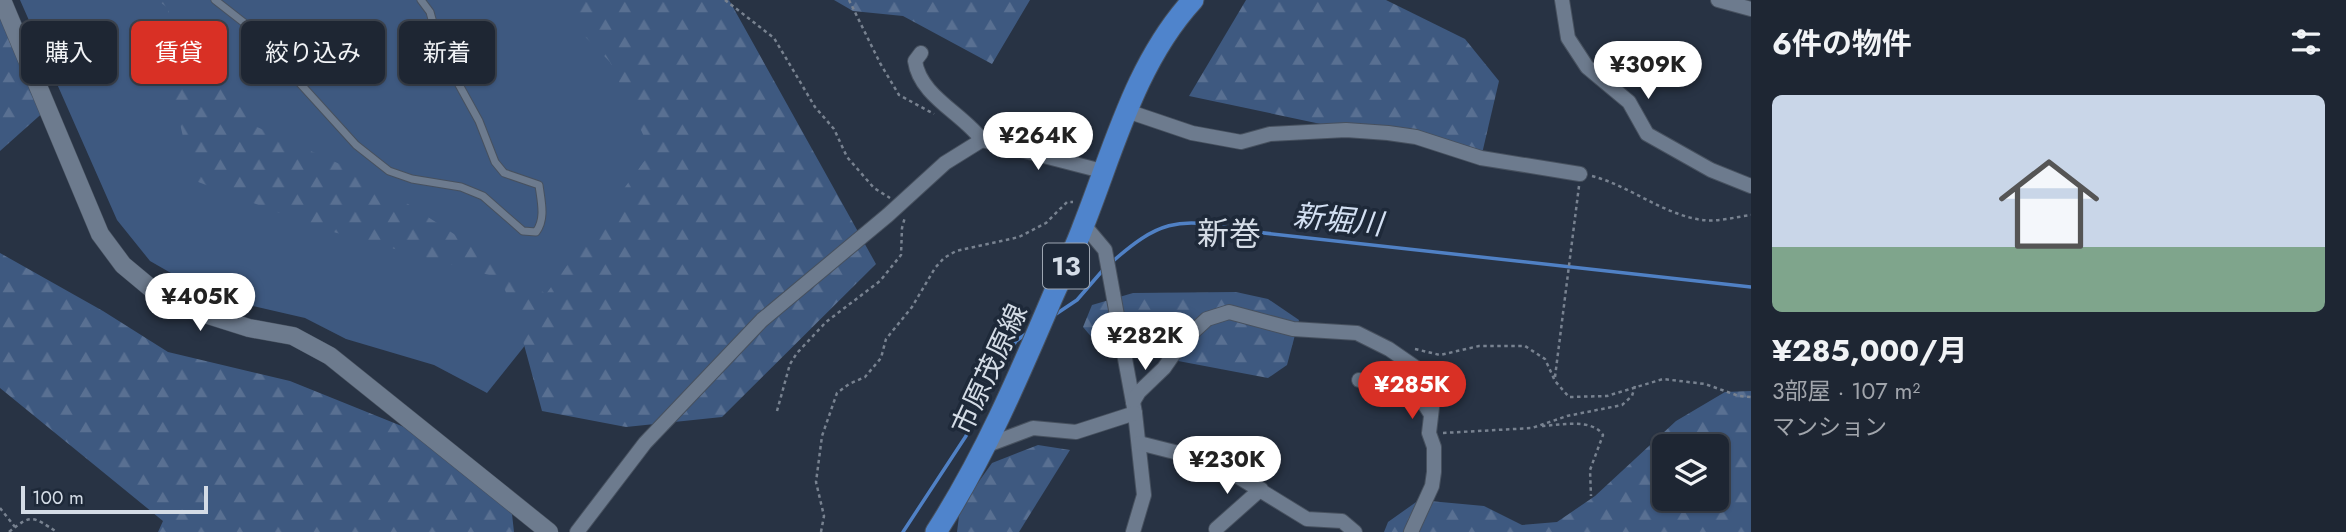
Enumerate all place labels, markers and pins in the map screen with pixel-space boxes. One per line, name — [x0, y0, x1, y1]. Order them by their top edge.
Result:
pin: ¥309K — [1599, 42, 1697, 101]
pin: ¥264K — [989, 113, 1087, 172]
pin: ¥405K — [151, 274, 249, 333]
pin: ¥282K — [1096, 312, 1194, 372]
pin: ¥285K — [1363, 362, 1461, 421]
pin: ¥230K — [1178, 436, 1276, 496]

